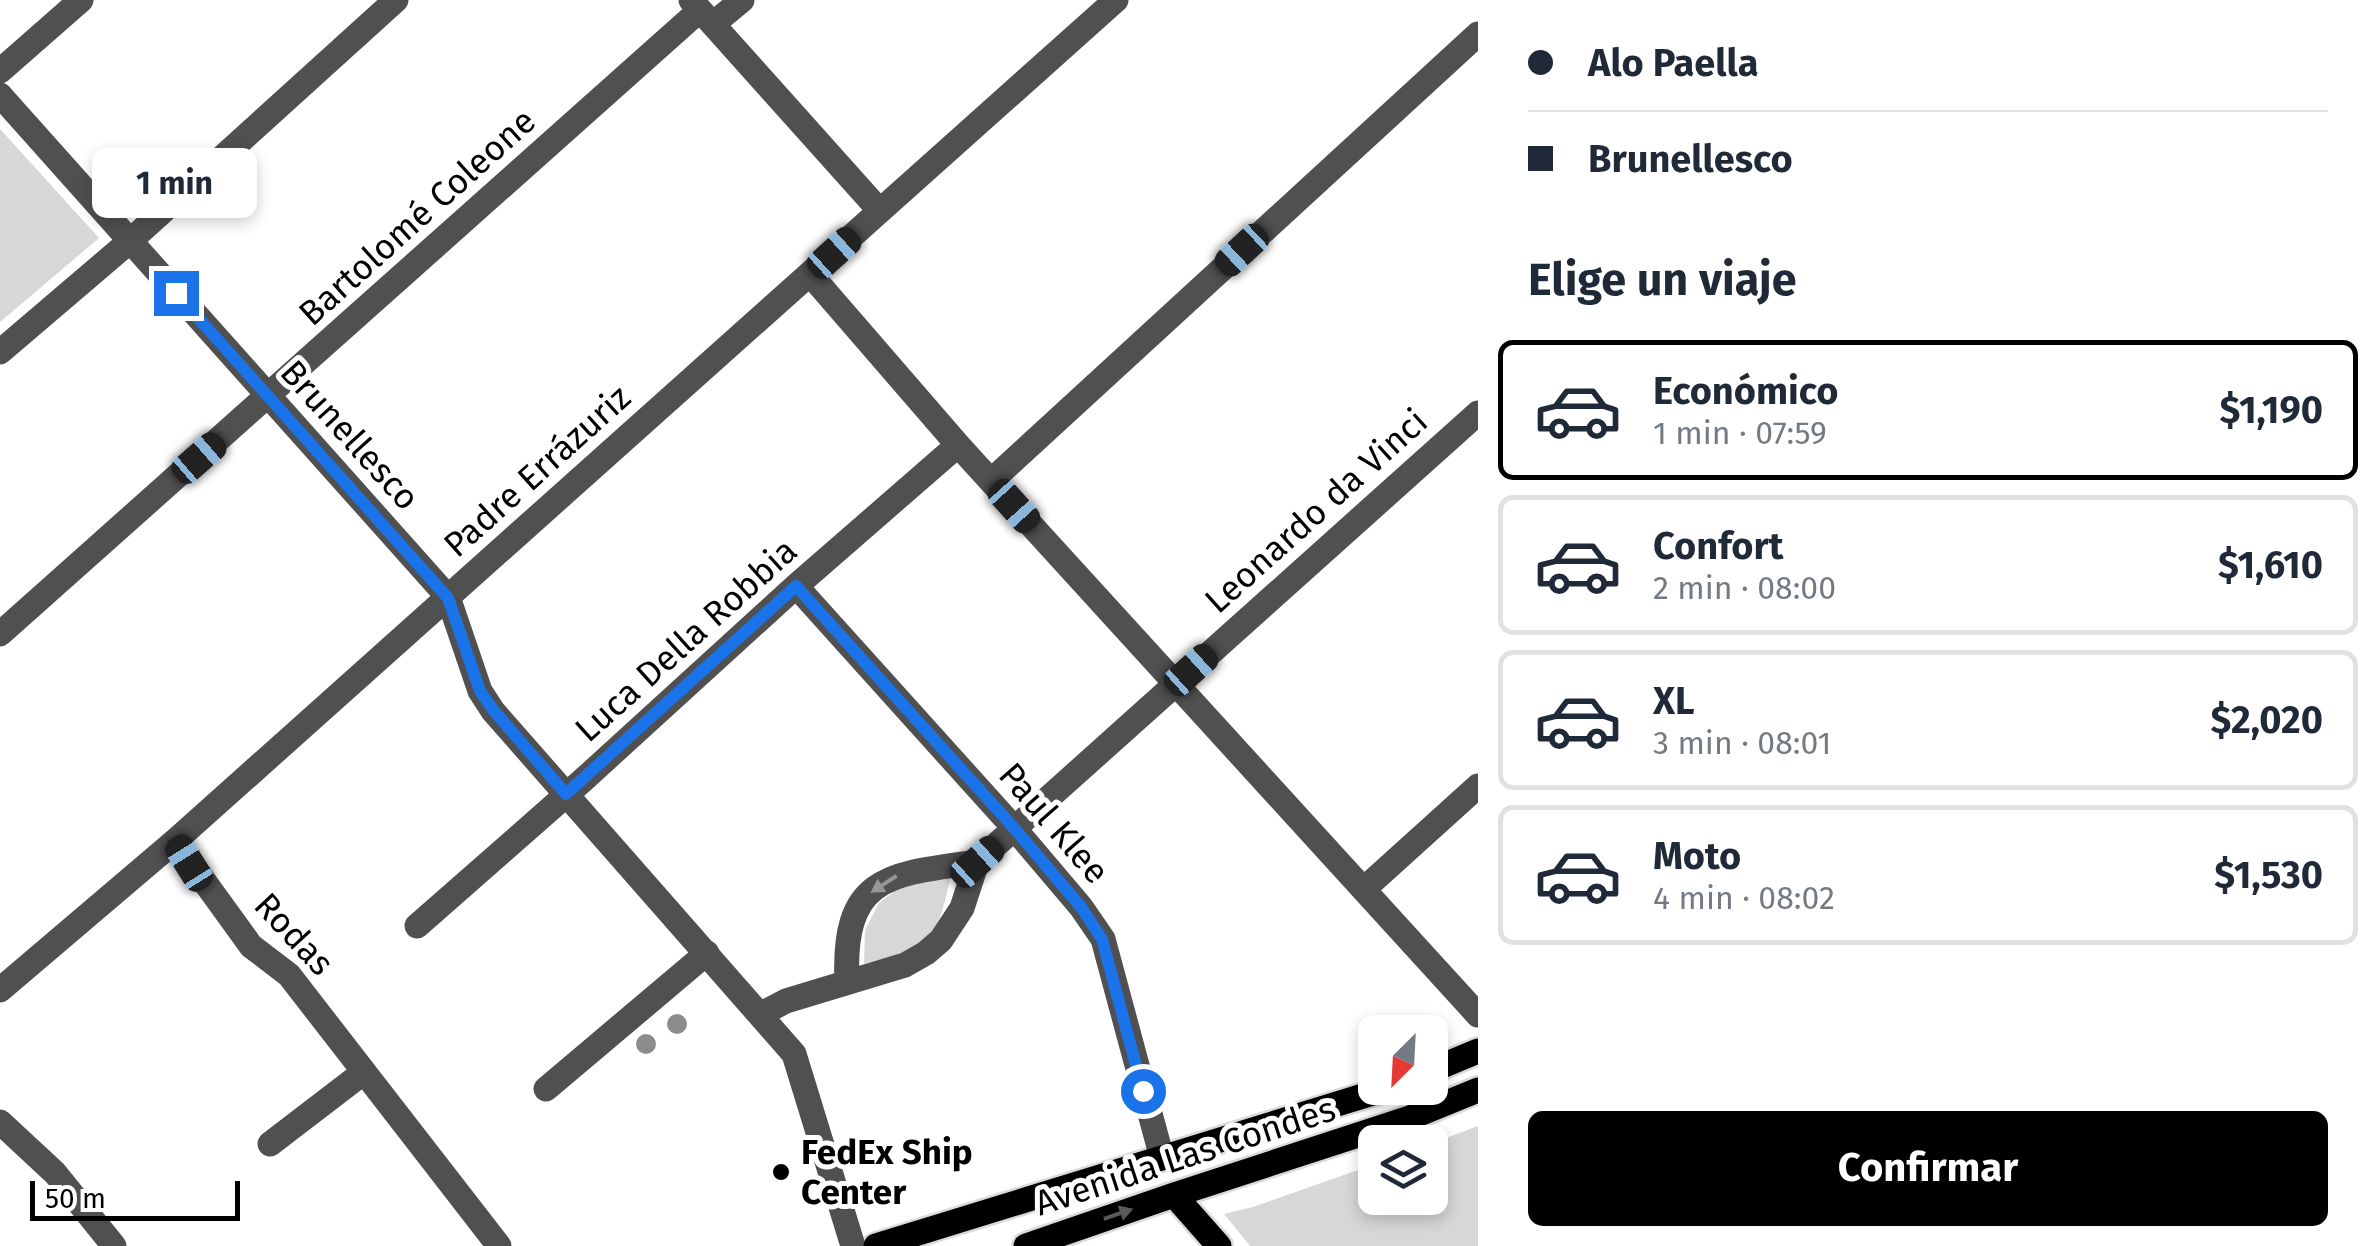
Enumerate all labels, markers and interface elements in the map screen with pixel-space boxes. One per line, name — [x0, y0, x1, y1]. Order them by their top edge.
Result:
text: Alo Paella — [1588, 40, 1759, 86]
street label: Bartolomé Coleone — [290, 100, 544, 334]
text: Brunellesco — [1588, 136, 1793, 182]
callout: 1 min — [94, 148, 258, 218]
text: 1 min — [136, 164, 213, 202]
car — [1210, 219, 1274, 281]
car — [802, 222, 866, 284]
text: Elige un viaje — [1528, 253, 1796, 307]
route end — [154, 271, 199, 316]
street label: Brunellesco — [272, 351, 428, 519]
icon: car — [1533, 365, 1623, 455]
text: Económico — [1653, 368, 1838, 414]
street label: Padre Errázuriz — [435, 376, 639, 566]
text: $1,190 — [2219, 387, 2323, 433]
street label: Leonardo da Vinci — [1196, 400, 1436, 622]
text: 1 min · 07:59 — [1653, 414, 1827, 452]
car — [167, 427, 231, 489]
car — [983, 474, 1045, 538]
icon: car — [1533, 520, 1623, 610]
text: Confort — [1653, 523, 1783, 569]
street label: Luca Della Robbia — [566, 529, 806, 751]
text: $1,610 — [2218, 542, 2323, 588]
text: 2 min · 08:00 — [1653, 569, 1836, 607]
car — [1159, 639, 1223, 701]
icon: car — [1533, 675, 1623, 765]
text: XL — [1653, 678, 1695, 724]
text: $2,020 — [2211, 697, 2323, 743]
text: 3 min · 08:01 — [1653, 724, 1831, 762]
street label: Paul Klee — [990, 754, 1118, 892]
car — [160, 830, 218, 896]
icon: car — [1533, 830, 1623, 920]
car — [945, 831, 1009, 893]
text: Moto — [1653, 833, 1741, 879]
text: $1,530 — [2214, 852, 2323, 898]
one-way arrow — [870, 874, 897, 893]
text: 4 min · 08:02 — [1653, 879, 1835, 917]
street label: Rodas — [246, 884, 342, 984]
north arrow — [1358, 1015, 1448, 1105]
map controls — [1358, 1015, 1448, 1215]
route start — [1121, 1069, 1166, 1114]
street label: Avenida Las Condes — [1029, 1088, 1341, 1224]
button: Confirmar — [1528, 1111, 2328, 1226]
button: layers — [1358, 1125, 1448, 1215]
place label: FedEx Ship Center — [801, 1131, 973, 1213]
marker: FedEx Ship Center — [770, 1161, 792, 1183]
scale bar — [30, 1176, 240, 1220]
text: 50 m — [45, 1182, 106, 1215]
one-way arrow — [1104, 1206, 1134, 1221]

